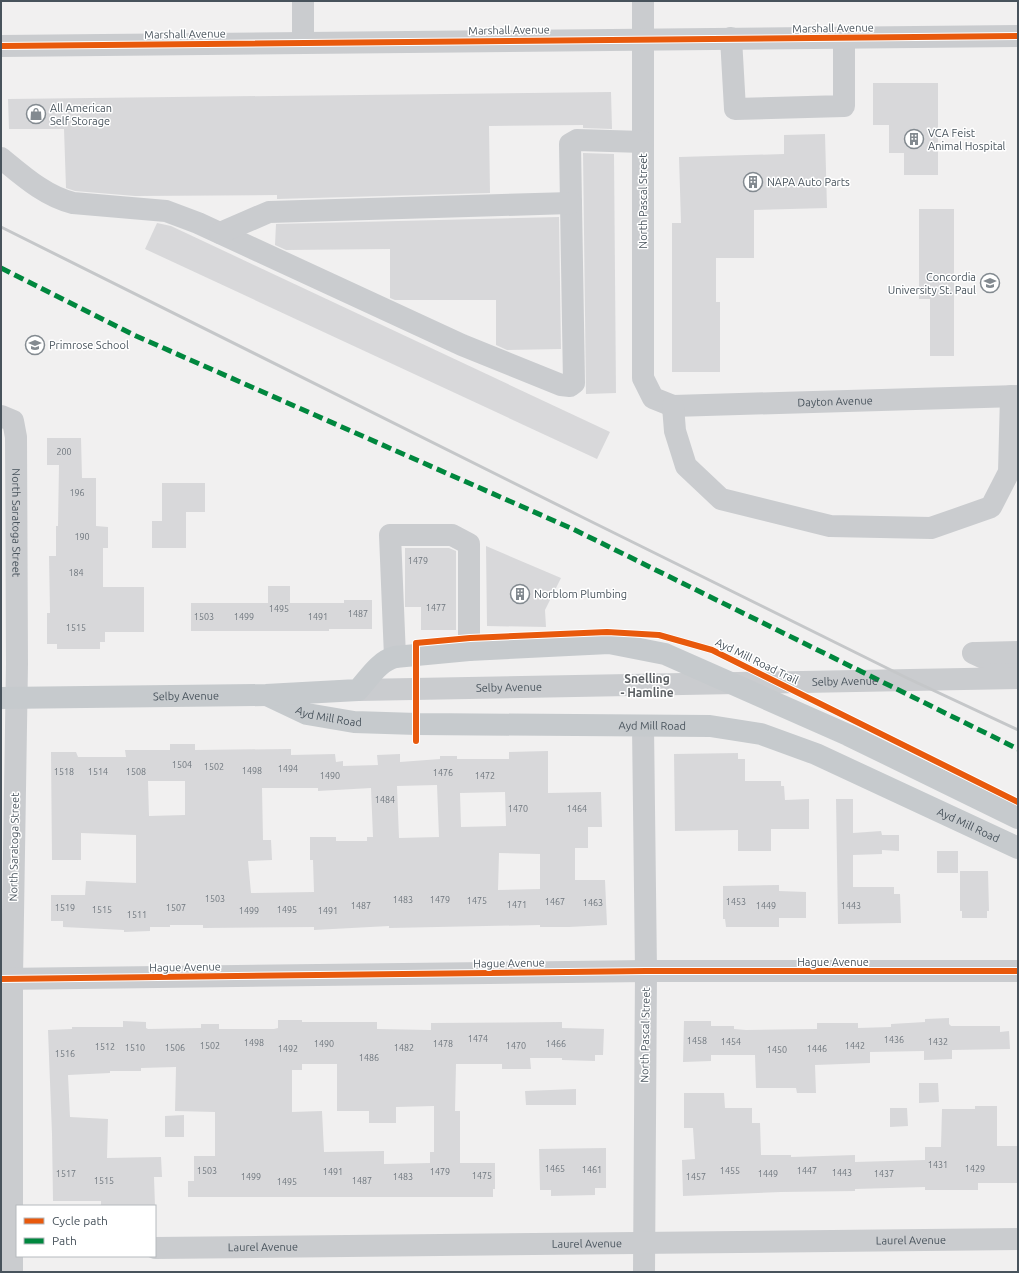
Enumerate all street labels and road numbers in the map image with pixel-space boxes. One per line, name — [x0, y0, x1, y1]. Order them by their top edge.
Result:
street label: Marshall Avenue — [792, 21, 874, 35]
street label: Marshall Avenue — [468, 23, 550, 37]
street label: Marshall Avenue — [144, 27, 226, 41]
street label: North Pascal Street — [637, 153, 649, 249]
street label: Dayton Avenue — [797, 394, 873, 408]
street label: North Saratoga Street — [10, 468, 23, 578]
street label: Ayd Mill Road Trail — [714, 636, 801, 686]
street label: Selby Avenue — [812, 675, 878, 688]
street label: Selby Avenue — [476, 681, 542, 694]
street label: Selby Avenue — [153, 690, 219, 702]
street label: Ayd Mill Road — [294, 704, 362, 728]
street label: Ayd Mill Road — [619, 719, 686, 732]
street label: North Saratoga Street — [7, 792, 21, 901]
street label: Ayd Mill Road — [935, 805, 1001, 845]
street label: Hague Avenue — [473, 956, 545, 970]
street label: Hague Avenue — [797, 956, 869, 968]
street label: Hague Avenue — [149, 960, 221, 974]
street label: North Pascal Street — [638, 987, 652, 1083]
street label: Laurel Avenue — [876, 1234, 946, 1246]
street label: Laurel Avenue — [552, 1237, 622, 1250]
street label: Laurel Avenue — [228, 1241, 298, 1253]

